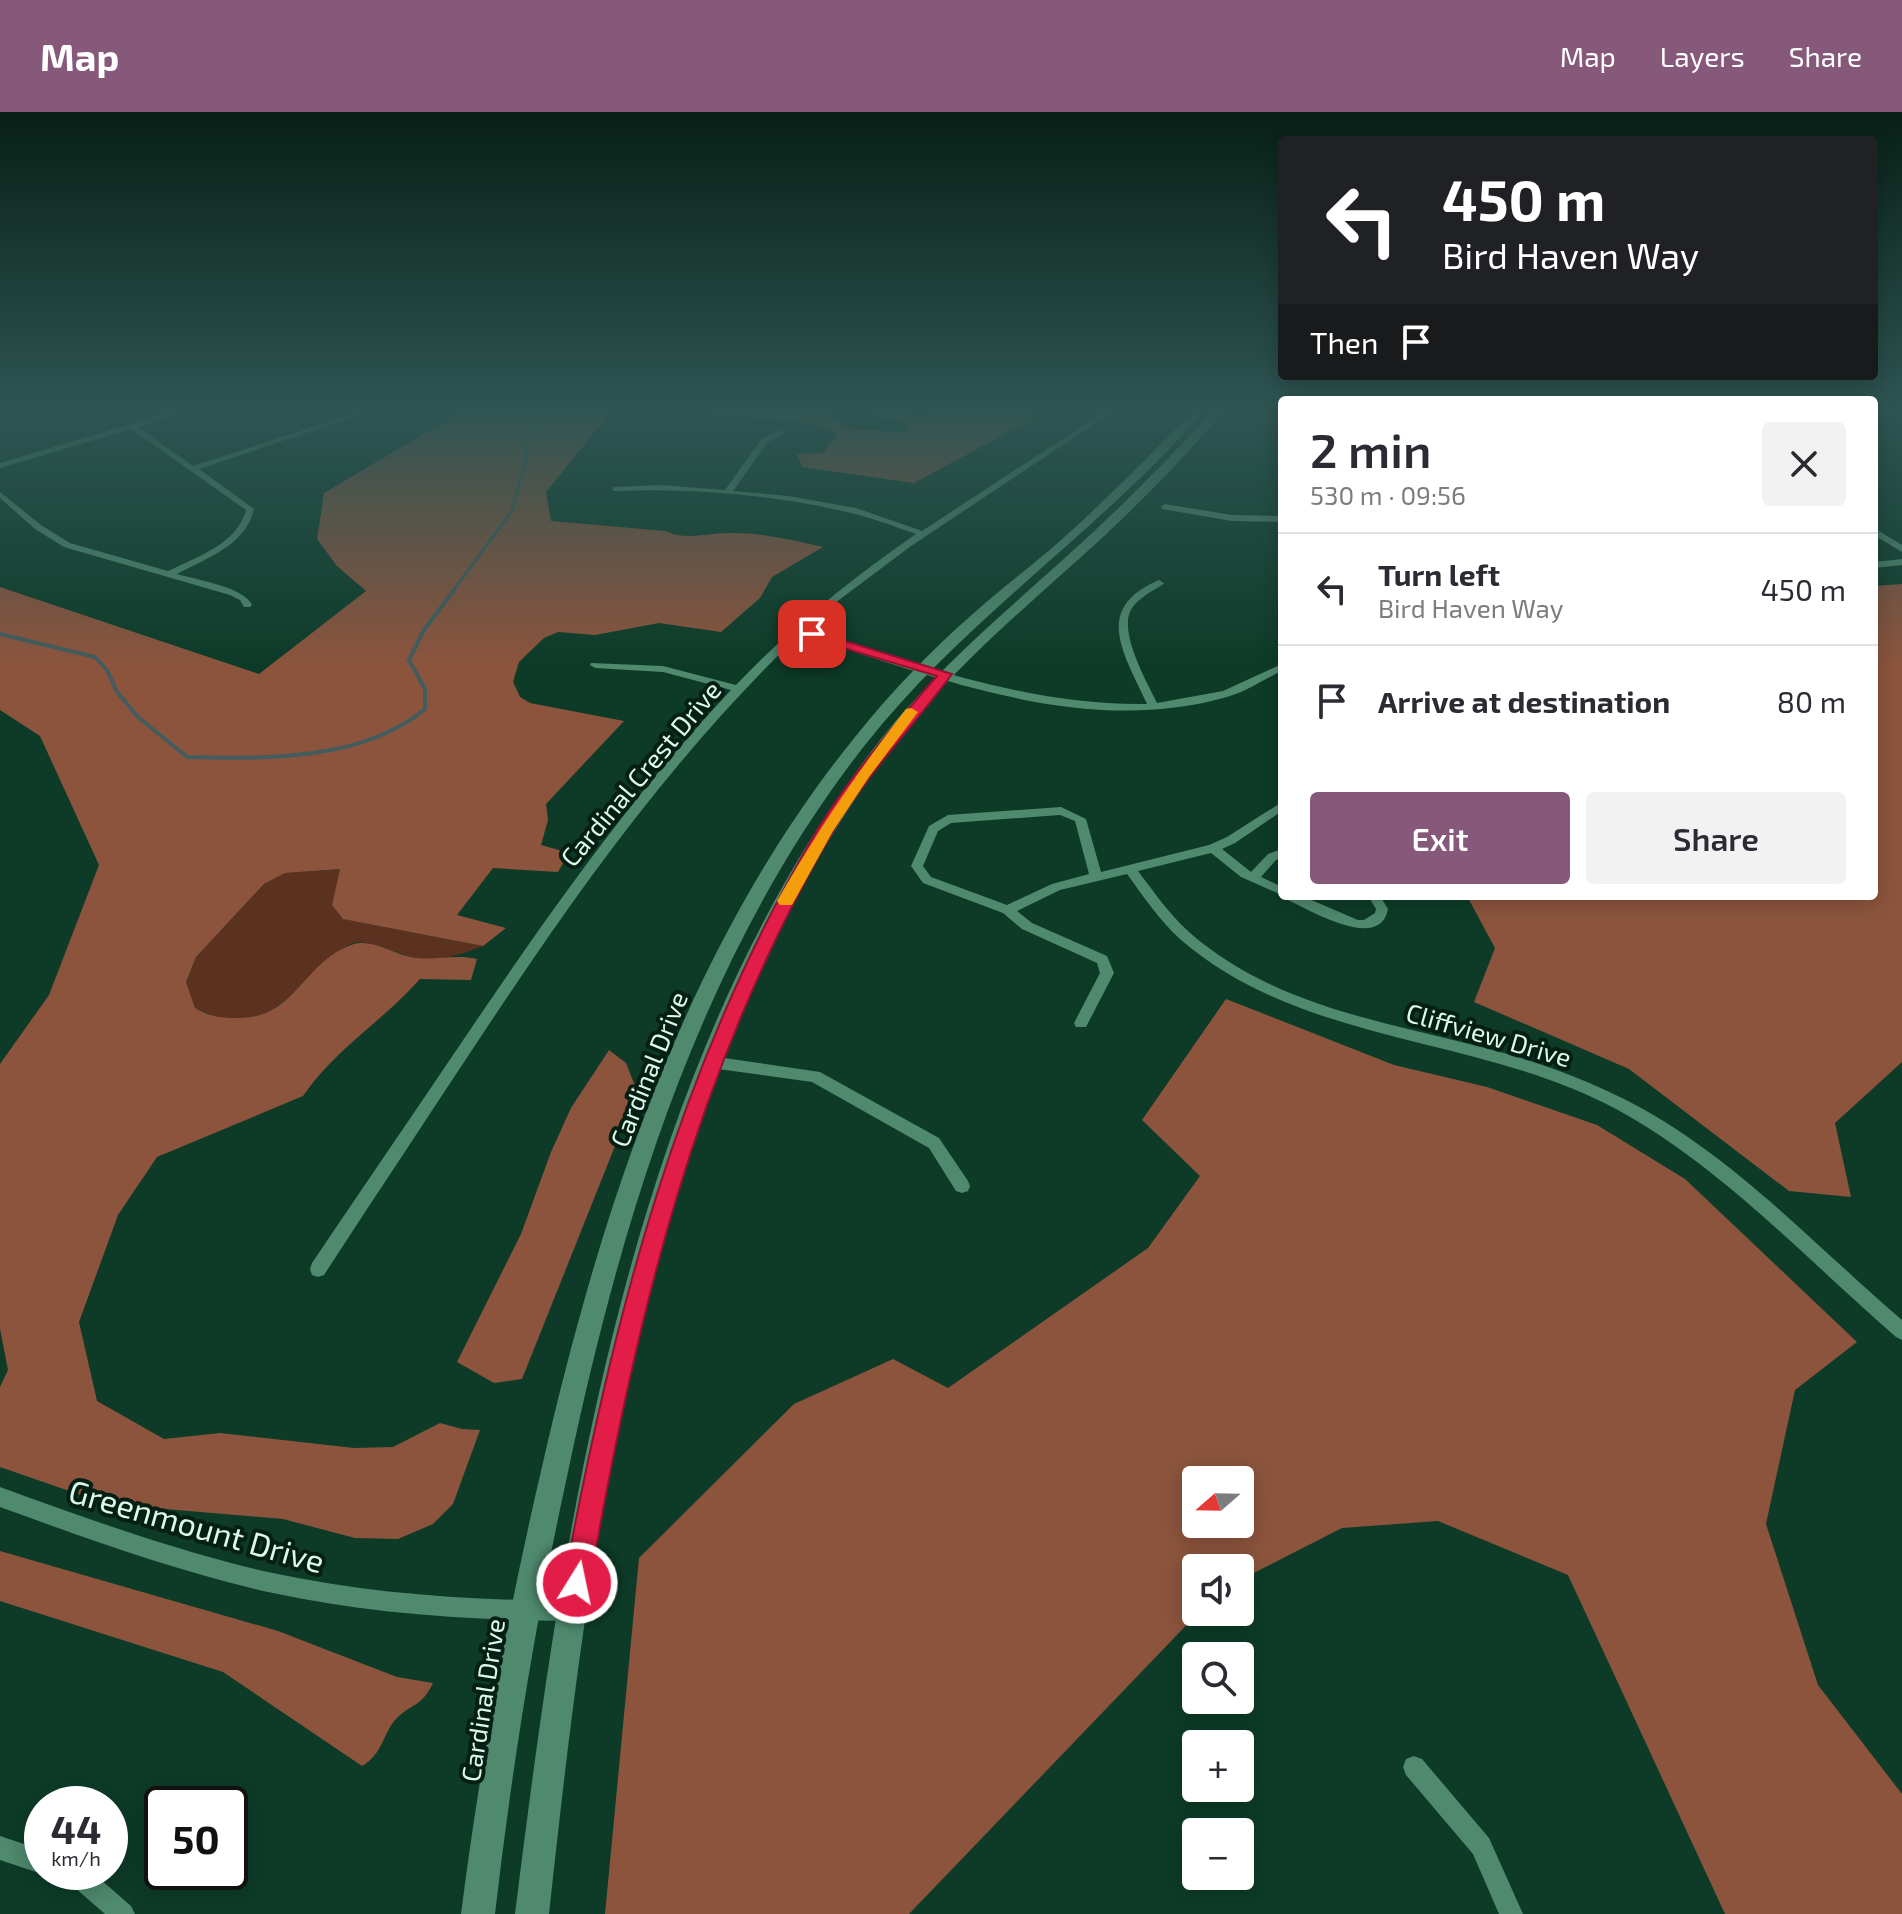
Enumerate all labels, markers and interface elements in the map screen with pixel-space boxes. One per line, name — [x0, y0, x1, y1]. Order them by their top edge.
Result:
text: Map — [40, 33, 119, 79]
text: Map — [1560, 39, 1616, 73]
text: Layers — [1660, 39, 1745, 73]
text: Share — [1789, 39, 1862, 73]
text: 450 m — [1442, 165, 1605, 232]
icon: left — [1310, 168, 1414, 272]
text: Bird Haven Way — [1442, 233, 1699, 276]
icon: arrive — [1394, 320, 1438, 364]
text: Then — [1310, 324, 1378, 360]
text: 2 min — [1310, 420, 1431, 478]
button: close — [1762, 422, 1846, 506]
text: 530 m · 09:56 — [1310, 479, 1466, 510]
text: Turn left — [1378, 556, 1500, 592]
icon: left — [1310, 567, 1354, 611]
text: 450 m — [1760, 571, 1846, 607]
text: Bird Haven Way — [1378, 592, 1564, 623]
pin — [778, 600, 846, 668]
icon: arrive — [790, 612, 834, 656]
street label: Cardinal Crest Drive — [553, 674, 727, 872]
icon: arrive — [1310, 679, 1354, 723]
text: Arrive at destination — [1378, 683, 1670, 719]
text: 80 m — [1777, 683, 1846, 719]
button: Exit — [1310, 792, 1570, 884]
button: Share — [1586, 792, 1846, 884]
street label: Cardinal Drive — [603, 987, 693, 1151]
street label: Cliffview Drive — [1403, 996, 1575, 1072]
north arrow — [1182, 1466, 1254, 1538]
map controls — [1182, 1466, 1254, 1890]
street label: Greenmount Drive — [65, 1470, 329, 1580]
position arrow — [535, 1541, 619, 1625]
button: sound — [1182, 1554, 1254, 1626]
street label: Cardinal Drive — [454, 1616, 510, 1784]
button: search — [1182, 1642, 1254, 1714]
button: + — [1182, 1730, 1254, 1802]
speed limit sign: 50 — [144, 1786, 248, 1890]
text: 44 — [51, 1804, 101, 1852]
button: − — [1182, 1818, 1254, 1890]
text: km/h — [51, 1846, 101, 1870]

